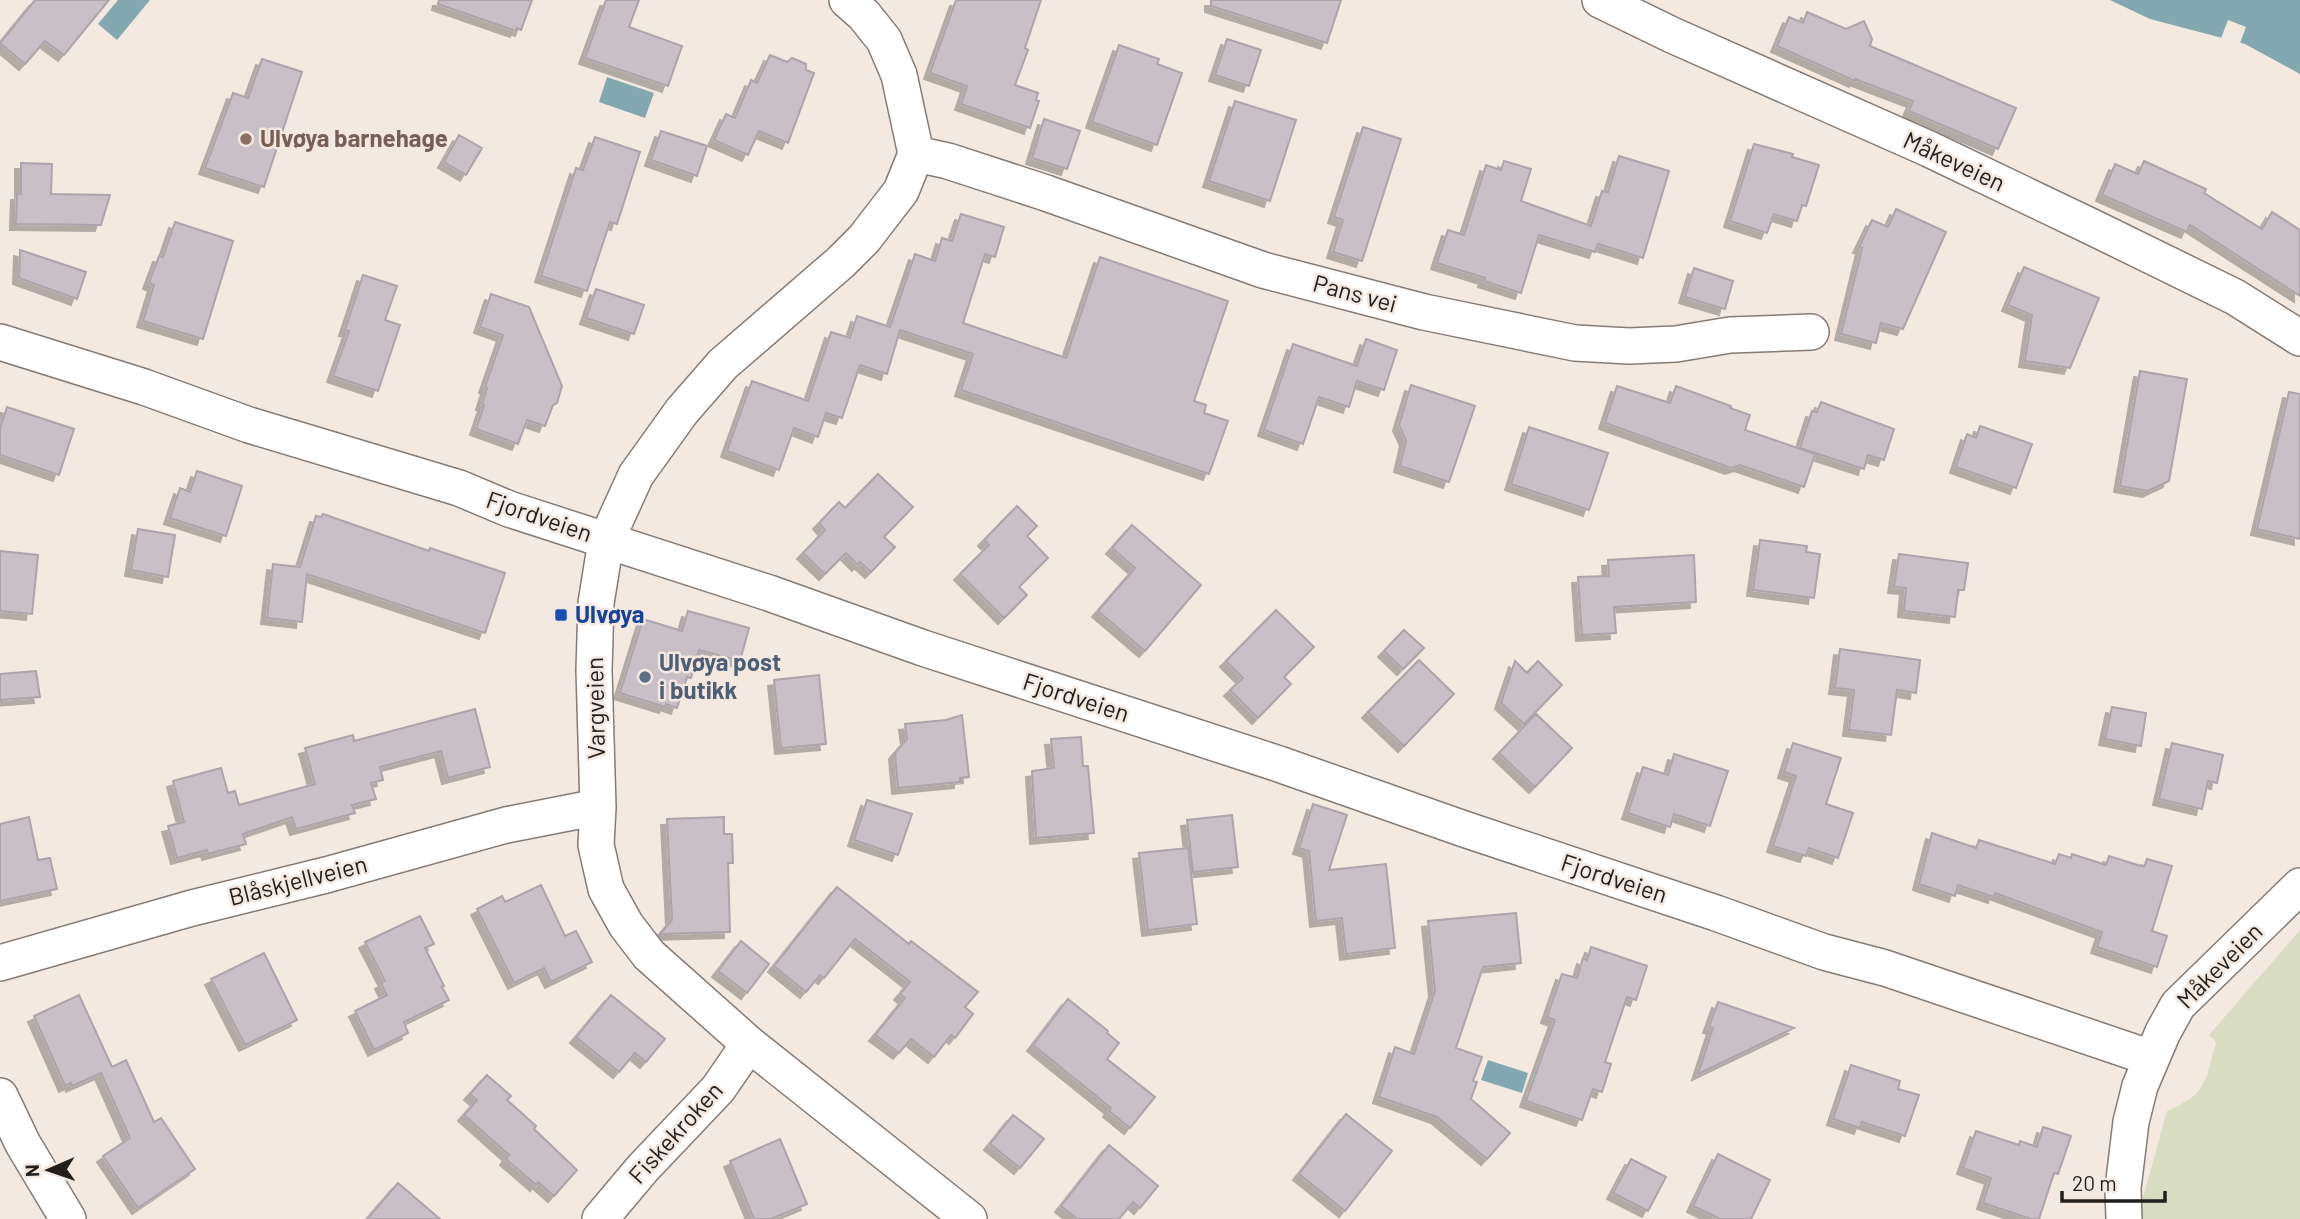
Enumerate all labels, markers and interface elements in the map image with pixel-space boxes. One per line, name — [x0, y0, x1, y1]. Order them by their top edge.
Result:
place label: Ulvøya barnehage — [260, 123, 448, 152]
street label: Måkeveien — [1899, 124, 2010, 197]
marker: Ulvøya barnehage — [238, 131, 254, 147]
street label: Pans vei — [1310, 267, 1400, 318]
street label: Fjordveien — [483, 484, 596, 547]
place label: Ulvøya — [575, 599, 644, 628]
marker: Ulvøya — [553, 607, 569, 623]
place label: Ulvøya post i butikk — [659, 647, 781, 704]
street label: Vargveien — [579, 657, 610, 759]
street label: Fjordveien — [1020, 666, 1133, 727]
marker: Ulvøya post i butikk — [637, 669, 653, 685]
street label: Fjordveien — [1558, 847, 1671, 908]
street label: Blåskjellveien — [225, 848, 370, 911]
street label: Måkeveien — [2170, 916, 2268, 1014]
street label: Fiskekroken — [622, 1075, 728, 1189]
north arrow — [14, 1135, 84, 1205]
scale bar — [2062, 1160, 2165, 1204]
text: N — [20, 1164, 43, 1177]
text: 20 m — [2072, 1170, 2117, 1195]

